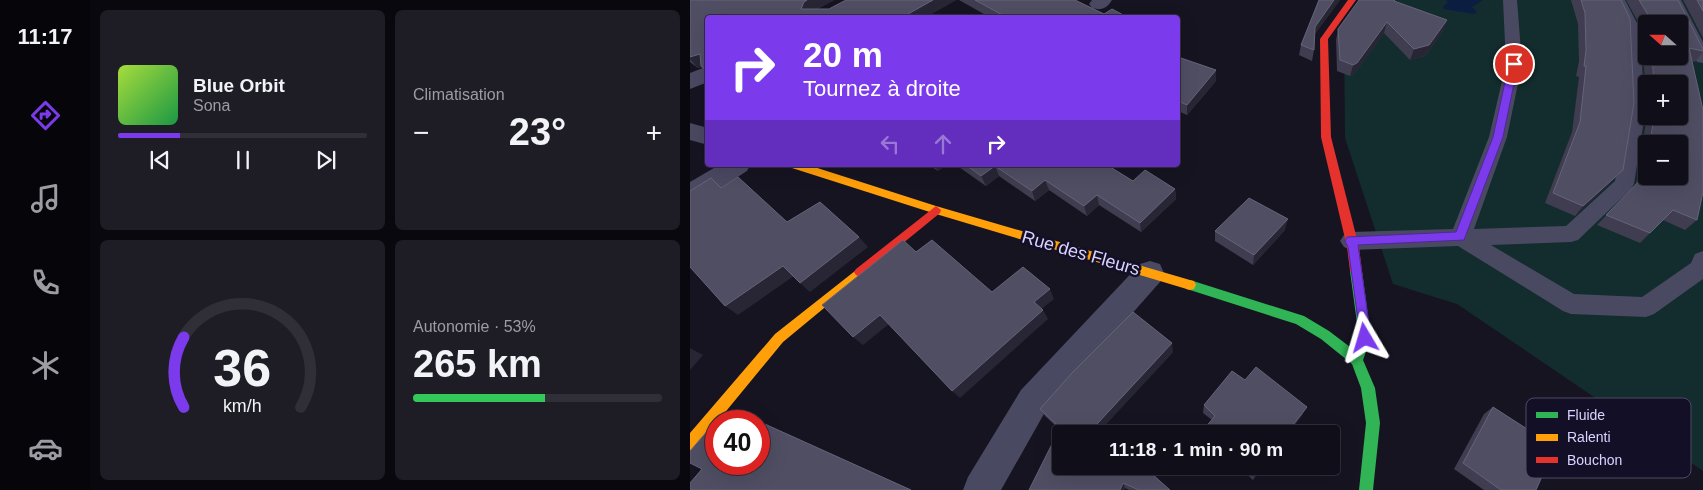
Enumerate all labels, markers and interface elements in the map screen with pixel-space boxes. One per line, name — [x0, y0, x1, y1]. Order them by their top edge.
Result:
north arrow — [1638, 15, 1688, 65]
map controls — [1638, 15, 1688, 185]
text: 11:17 — [17, 24, 73, 49]
icon: right — [720, 35, 785, 100]
text: 20 m — [803, 35, 883, 74]
pin — [1493, 43, 1535, 85]
icon: arrive — [1500, 50, 1528, 78]
text: Blue Orbit — [193, 75, 285, 96]
button: + — [1638, 75, 1688, 125]
text: Tournez à droite — [803, 76, 961, 101]
text: Climatisation — [413, 86, 505, 103]
text: Sona — [193, 97, 230, 114]
icon: directions — [28, 98, 63, 133]
text: 23° — [509, 111, 566, 153]
text: − — [413, 117, 429, 148]
text: + — [646, 117, 662, 148]
icon: left — [876, 130, 904, 158]
icon: ahead — [929, 130, 957, 158]
icon: right — [982, 130, 1010, 158]
button: − — [1638, 135, 1688, 185]
icon: previous — [146, 146, 174, 174]
icon: pause — [229, 146, 257, 174]
icon: next — [312, 146, 340, 174]
icon: music — [28, 181, 63, 216]
street label: Rue des Fleurs — [1020, 227, 1142, 279]
icon: phone — [28, 265, 63, 300]
position arrow — [1338, 311, 1390, 363]
text: Autonomie · 53% — [413, 318, 536, 335]
text: 36 — [214, 339, 271, 397]
text: 265 km — [413, 343, 542, 385]
icon: climate — [28, 348, 63, 383]
text: km/h — [223, 396, 262, 416]
legend — [1526, 398, 1691, 478]
text: Fluide — [1567, 407, 1605, 423]
speed limit sign: 40 — [705, 410, 770, 475]
text: Ralenti — [1567, 429, 1611, 445]
icon: car — [28, 431, 63, 466]
text: 11:18 · 1 min · 90 m — [1109, 439, 1283, 460]
text: Bouchon — [1567, 452, 1622, 468]

